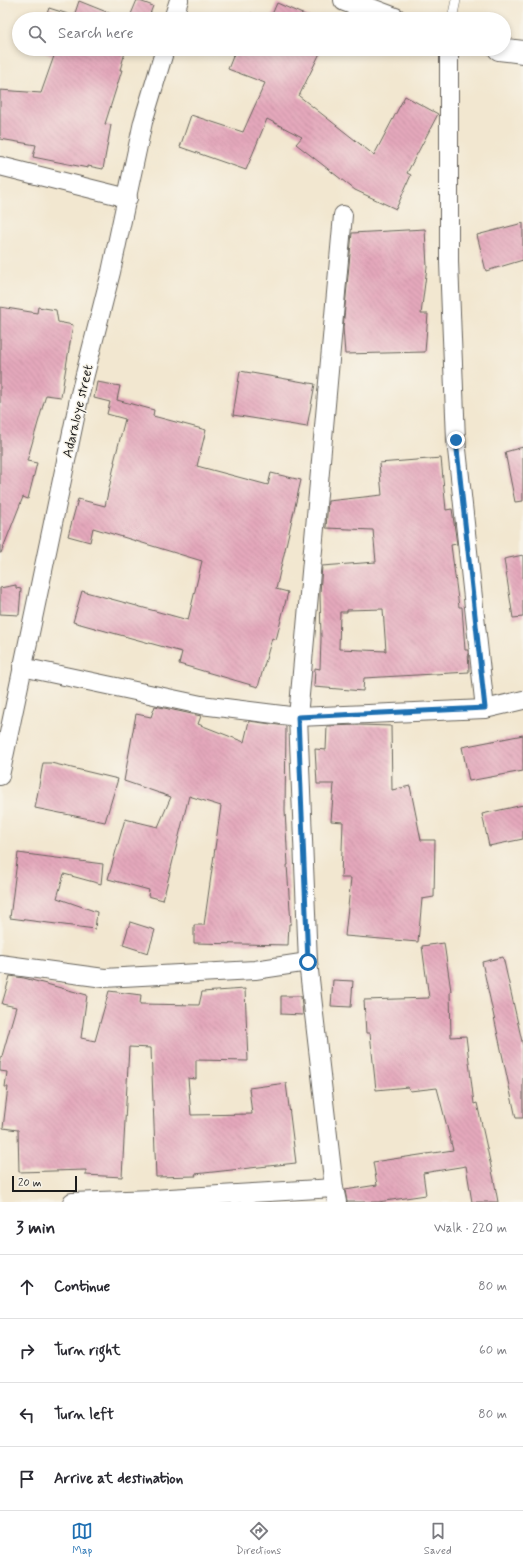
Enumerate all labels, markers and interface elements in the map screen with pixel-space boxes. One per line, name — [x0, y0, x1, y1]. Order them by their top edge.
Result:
search box — [12, 12, 511, 56]
icon: search — [26, 23, 48, 45]
text: Search here — [58, 24, 134, 44]
street label: Adaraloye street — [58, 363, 97, 460]
route end — [447, 431, 465, 449]
route start — [299, 953, 317, 971]
scale bar — [12, 1174, 77, 1193]
text: 20 m — [18, 1176, 41, 1190]
text: 3 min — [16, 1217, 55, 1239]
text: Walk · 220 m — [434, 1220, 507, 1237]
icon: ahead — [16, 1276, 38, 1298]
text: Continue — [54, 1277, 110, 1297]
text: 80 m — [478, 1278, 507, 1295]
icon: right — [16, 1340, 38, 1362]
text: Turn right — [54, 1341, 121, 1361]
text: 60 m — [479, 1342, 507, 1359]
icon: left — [16, 1404, 38, 1426]
text: Turn left — [54, 1405, 114, 1425]
text: 80 m — [478, 1406, 507, 1423]
icon: arrive — [16, 1468, 38, 1490]
text: Arrive at destination — [54, 1469, 183, 1489]
tab: Map — [71, 1520, 93, 1558]
tab: Directions — [236, 1520, 281, 1558]
tab: Saved — [424, 1520, 452, 1558]

